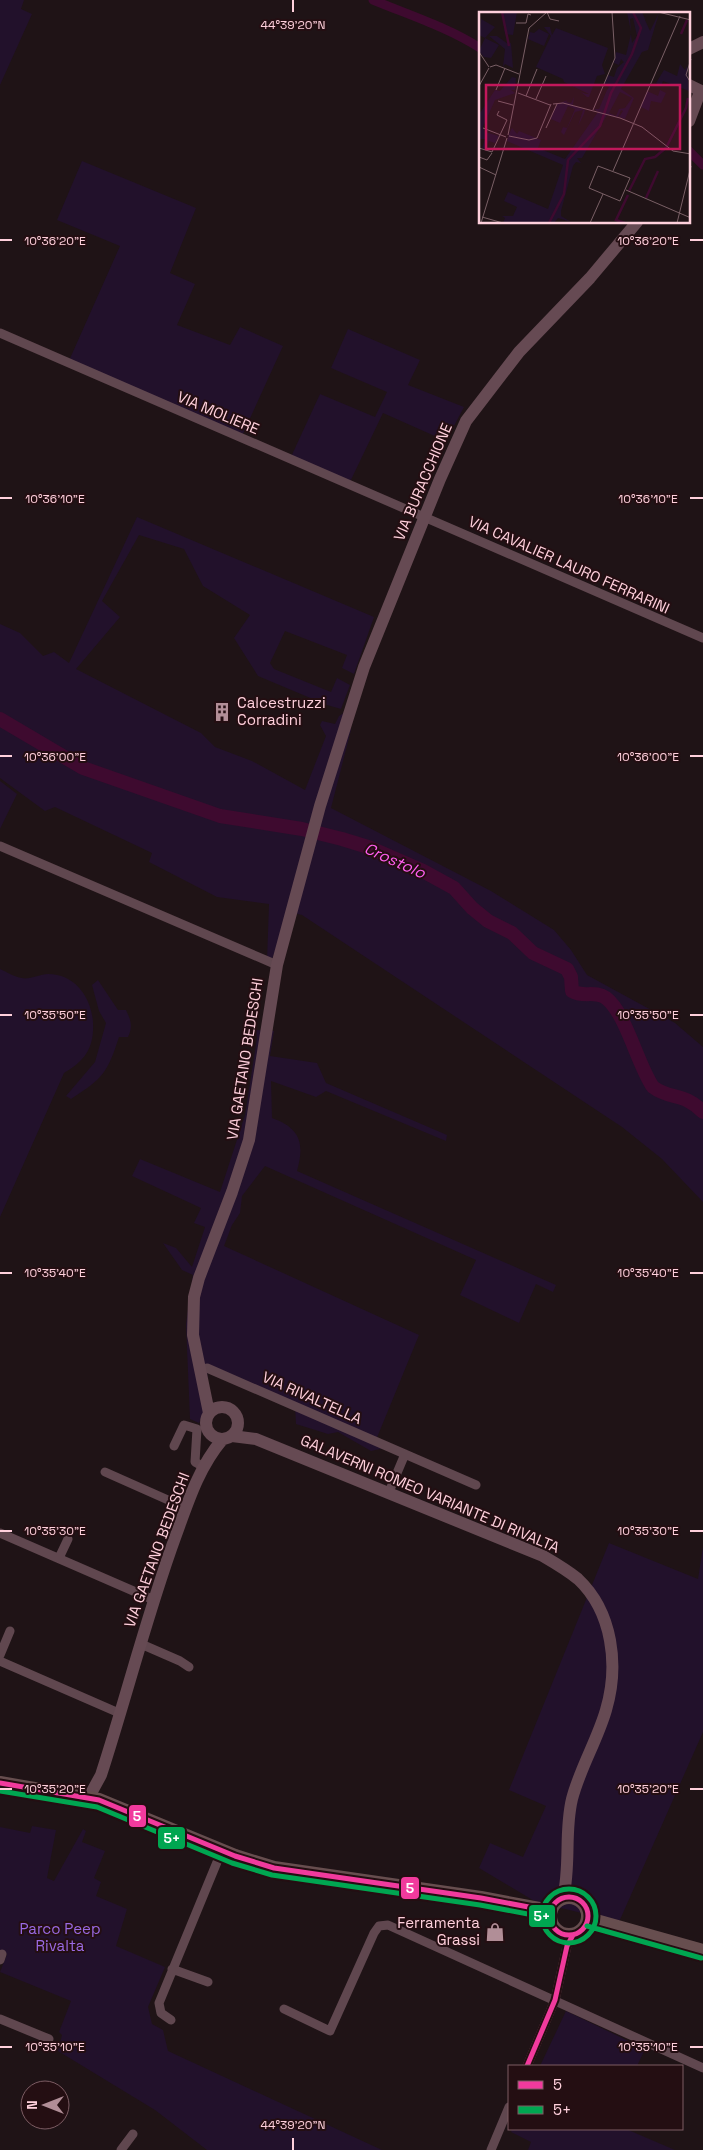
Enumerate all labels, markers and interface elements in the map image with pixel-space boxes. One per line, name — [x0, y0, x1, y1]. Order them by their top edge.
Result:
inset map — [479, 12, 690, 224]
text: 44°39'20"N — [260, 17, 326, 33]
text: 10°36'20"E — [24, 233, 86, 249]
text: 10°36'20"E — [617, 233, 679, 249]
street label: VIA MOLIERE — [174, 387, 262, 438]
street label: VIA BURACCHIONE — [389, 420, 456, 543]
text: 10°36'10"E — [25, 491, 85, 507]
text: 10°36'10"E — [618, 491, 678, 507]
street label: VIA CAVALIER LAURO FERRARINI — [466, 511, 673, 618]
place label: Calcestruzzi Corradini — [237, 693, 326, 729]
building icon: Calcestruzzi Corradini — [211, 701, 233, 723]
text: 10°36'00"E — [24, 749, 86, 765]
text: 10°36'00"E — [617, 749, 679, 765]
water label: Crostolo — [361, 838, 430, 884]
street label: VIA GAETANO BEDESCHI — [222, 976, 267, 1141]
text: 10°35'50"E — [24, 1007, 86, 1023]
text: 10°35'50"E — [617, 1007, 679, 1023]
text: 10°35'40"E — [24, 1265, 86, 1281]
text: 10°35'40"E — [617, 1265, 679, 1281]
street label: VIA RIVALTELLA — [259, 1367, 365, 1428]
street label: GALAVERNI ROMEO VARIANTE DI RIVALTA — [298, 1430, 563, 1557]
street label: VIA GAETANO BEDESCHI — [120, 1470, 193, 1630]
text: 10°35'30"E — [24, 1523, 86, 1539]
text: 10°35'30"E — [617, 1523, 679, 1539]
text: 10°35'20"E — [24, 1781, 86, 1797]
text: 10°35'20"E — [617, 1781, 679, 1797]
line badge: 5 — [128, 1804, 147, 1828]
text: 5 — [133, 1807, 141, 1825]
line badge: 5+ — [157, 1826, 186, 1850]
text: 5+ — [163, 1829, 181, 1847]
line badge: 5 — [400, 1876, 420, 1900]
text: 5 — [406, 1879, 414, 1897]
line badge: 5+ — [528, 1904, 556, 1928]
text: 5+ — [533, 1907, 551, 1925]
place label: Ferramenta Grassi — [397, 1913, 480, 1949]
park label: Parco Peep Rivalta — [19, 1919, 101, 1955]
shop icon: Ferramenta Grassi — [484, 1921, 506, 1943]
text: 10°35'10"E — [25, 2039, 85, 2055]
text: 10°35'10"E — [618, 2039, 678, 2055]
legend — [508, 2065, 683, 2130]
text: 5 — [553, 2075, 562, 2094]
north arrow — [20, 2080, 70, 2130]
text: N — [23, 2100, 41, 2110]
text: 5+ — [553, 2100, 571, 2119]
text: 44°39'20"N — [260, 2117, 326, 2133]

